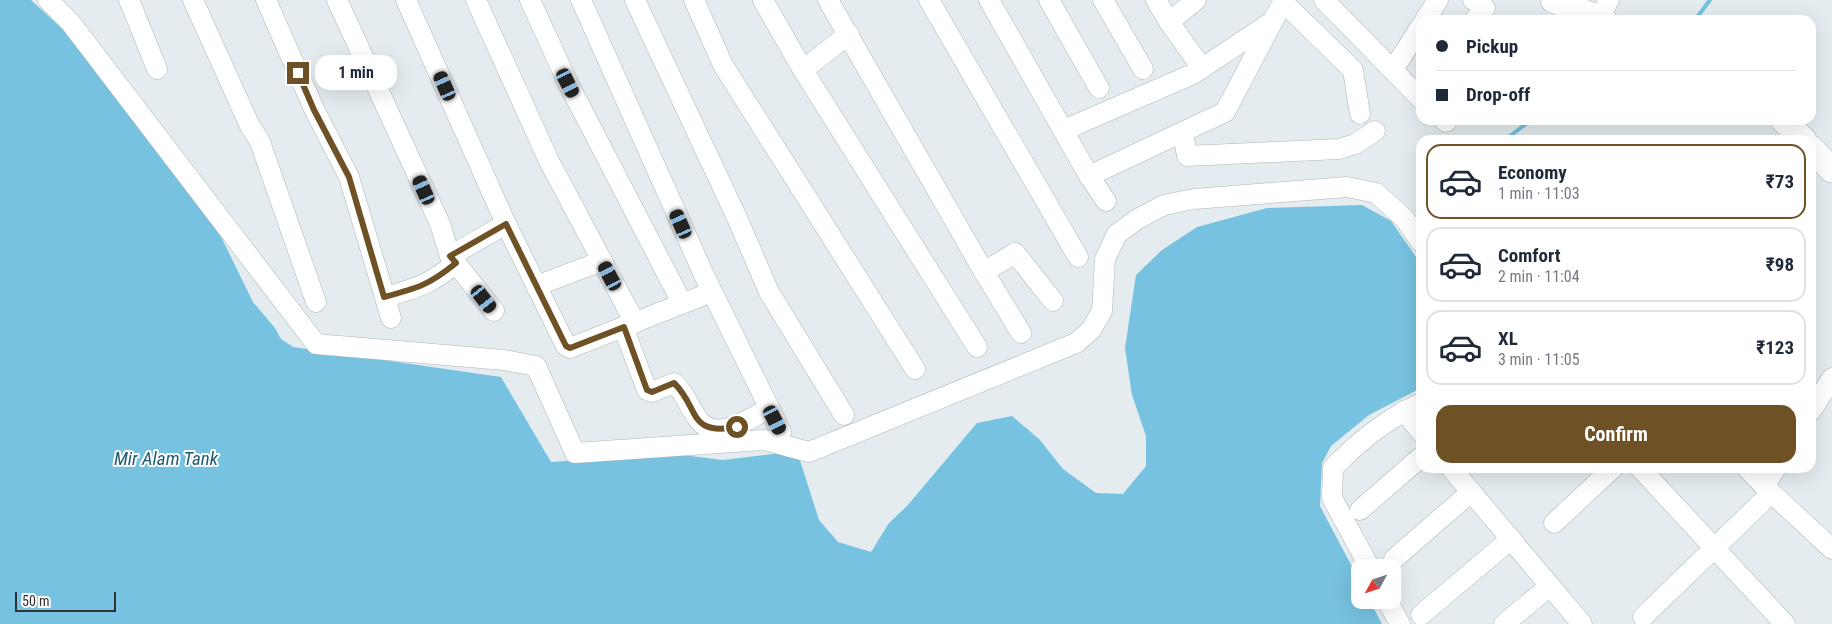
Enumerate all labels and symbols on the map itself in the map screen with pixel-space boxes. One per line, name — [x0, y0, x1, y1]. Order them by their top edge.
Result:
callout: 1 min — [316, 56, 398, 90]
route end — [287, 62, 309, 84]
car — [554, 66, 581, 100]
car — [432, 69, 457, 103]
car — [411, 173, 436, 207]
car — [668, 207, 693, 241]
car — [596, 259, 623, 293]
car — [468, 283, 499, 315]
car — [761, 403, 788, 437]
route start — [726, 416, 748, 438]
water label: Mir Alam Tank — [114, 447, 219, 470]
north arrow — [1351, 559, 1401, 609]
scale bar — [15, 589, 116, 612]

